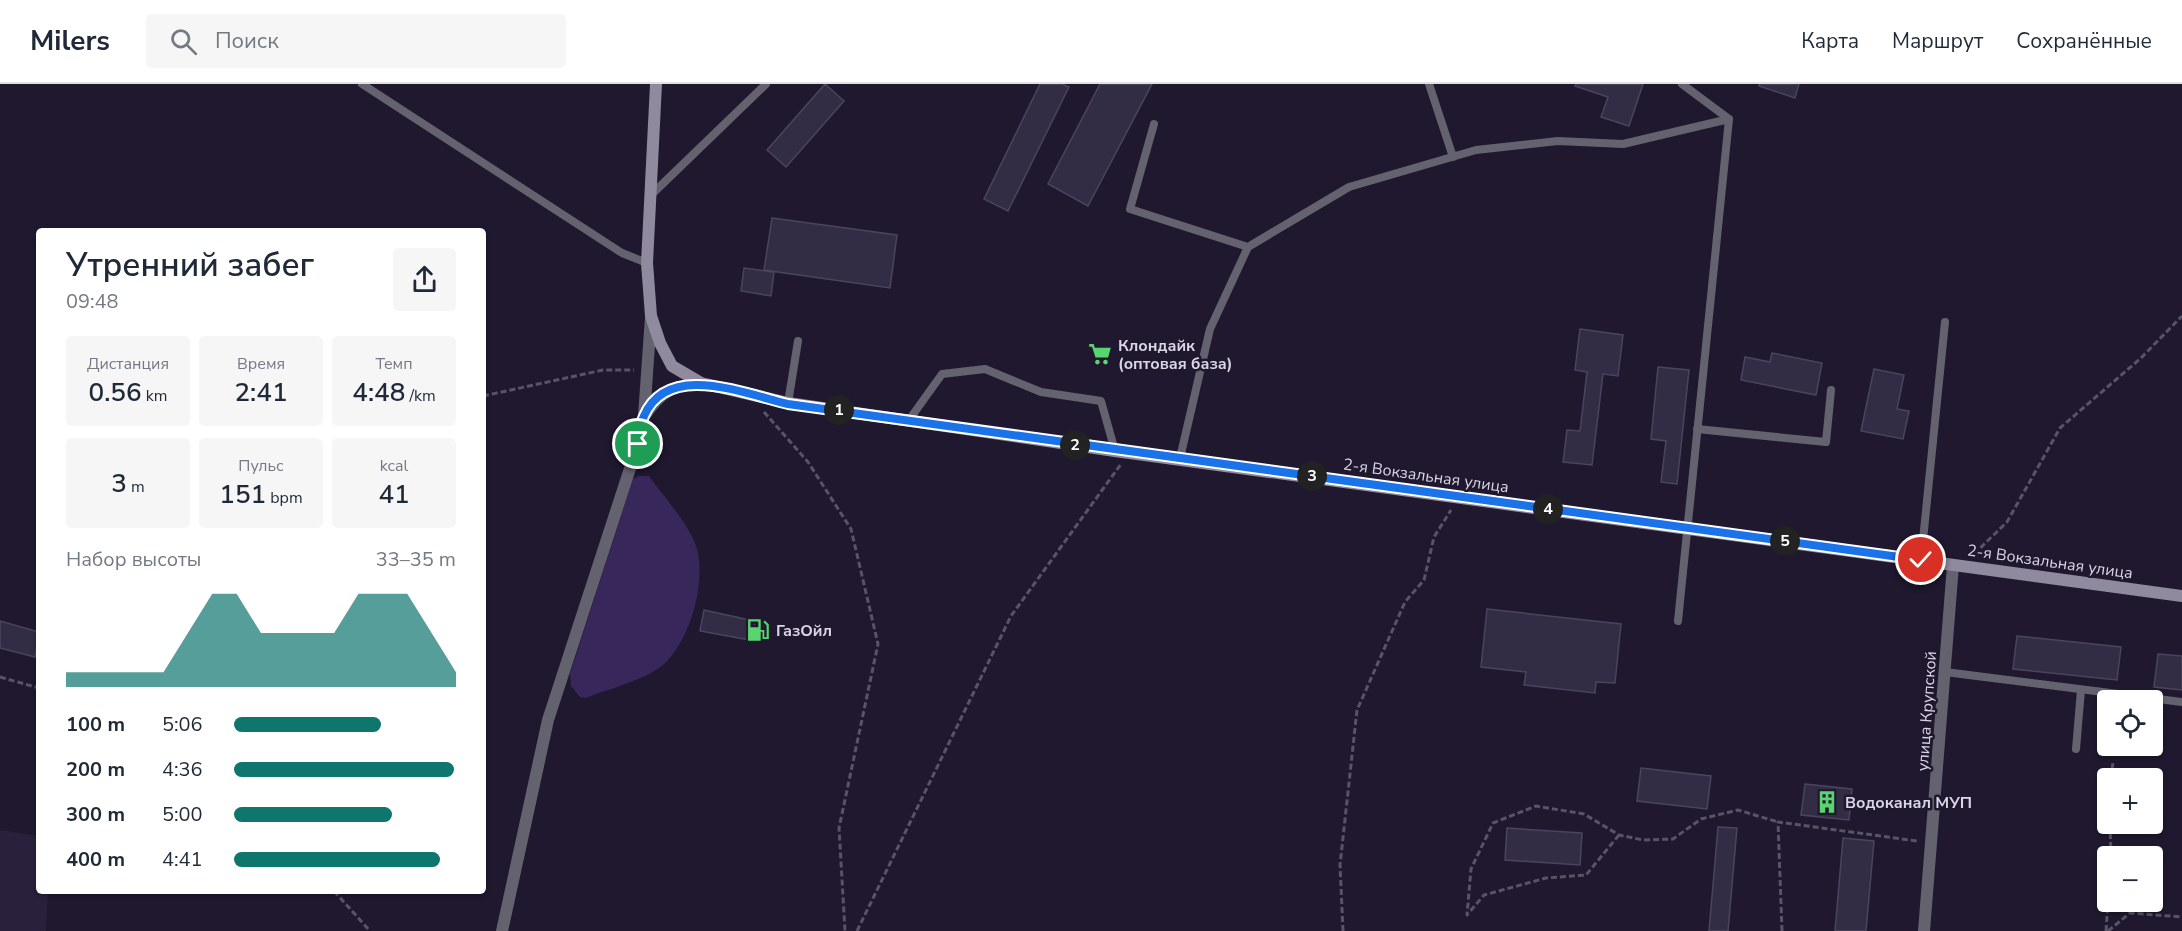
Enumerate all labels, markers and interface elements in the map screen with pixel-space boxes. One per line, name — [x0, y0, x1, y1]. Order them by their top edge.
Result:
search box — [146, 14, 566, 68]
text: Milers — [30, 22, 110, 60]
icon: search — [167, 25, 200, 58]
text: Поиск — [215, 26, 279, 56]
text: Карта — [1801, 27, 1859, 55]
text: Маршрут — [1892, 27, 1983, 55]
text: Сохранённые — [2016, 27, 2152, 55]
text: Утренний забег — [66, 243, 314, 288]
button: share — [393, 248, 456, 311]
text: 09:48 — [66, 288, 119, 315]
place label: Клондайк (оптовая база) — [1118, 335, 1233, 375]
supermarket icon: Клондайк (оптовая база) — [1087, 341, 1113, 367]
text: Дистанция — [87, 353, 169, 375]
text: Время — [237, 353, 285, 375]
text: Темп — [376, 353, 412, 375]
text: 0.56 — [89, 375, 142, 410]
text: 2:41 — [235, 375, 287, 410]
text: 4:48 — [352, 375, 405, 410]
text: km — [142, 385, 167, 407]
text: /km — [405, 385, 436, 407]
pin: 1 — [824, 395, 854, 425]
text: 1 — [834, 399, 844, 421]
pin — [612, 418, 663, 469]
icon: arrive — [621, 427, 654, 460]
pin: 2 — [1060, 430, 1090, 460]
text: 2 — [1070, 434, 1080, 456]
street label: 2-я Вокзальная улица — [1342, 453, 1510, 499]
text: Пульс — [238, 455, 284, 477]
text: kcal — [380, 455, 408, 477]
pin: 3 — [1297, 461, 1327, 491]
text: 3 — [1307, 465, 1317, 487]
text: 3 — [111, 466, 127, 501]
text: m — [127, 476, 145, 498]
text: 151 — [219, 477, 266, 512]
text: 41 — [378, 477, 410, 512]
text: bpm — [266, 487, 303, 509]
pin: 4 — [1533, 494, 1563, 524]
text: 4 — [1543, 498, 1553, 520]
pin: 5 — [1770, 526, 1800, 556]
text: 5 — [1780, 530, 1790, 552]
pin — [1895, 534, 1946, 585]
street label: 2-я Вокзальная улица — [1966, 539, 2134, 585]
icon: check — [1904, 543, 1937, 576]
text: Набор высоты — [66, 546, 201, 573]
text: 33–35 m — [376, 546, 456, 573]
fuel station icon: ГазОйл — [745, 617, 771, 643]
place label: ГазОйл — [776, 620, 832, 642]
street label: улица Крупской — [1912, 650, 1942, 772]
map controls — [2097, 690, 2163, 912]
button: locate — [2097, 690, 2163, 756]
text: 100 m — [66, 711, 125, 738]
text: 5:06 — [162, 711, 203, 738]
text: 200 m — [66, 756, 125, 783]
text: 4:36 — [162, 756, 203, 783]
button: + — [2097, 768, 2163, 834]
building icon: Водоканал МУП — [1814, 789, 1840, 815]
place label: Водоканал МУП — [1845, 792, 1972, 814]
text: 300 m — [66, 801, 125, 828]
text: 5:00 — [162, 801, 203, 828]
text: 400 m — [66, 846, 125, 873]
text: 4:41 — [162, 846, 203, 873]
button: − — [2097, 846, 2163, 912]

